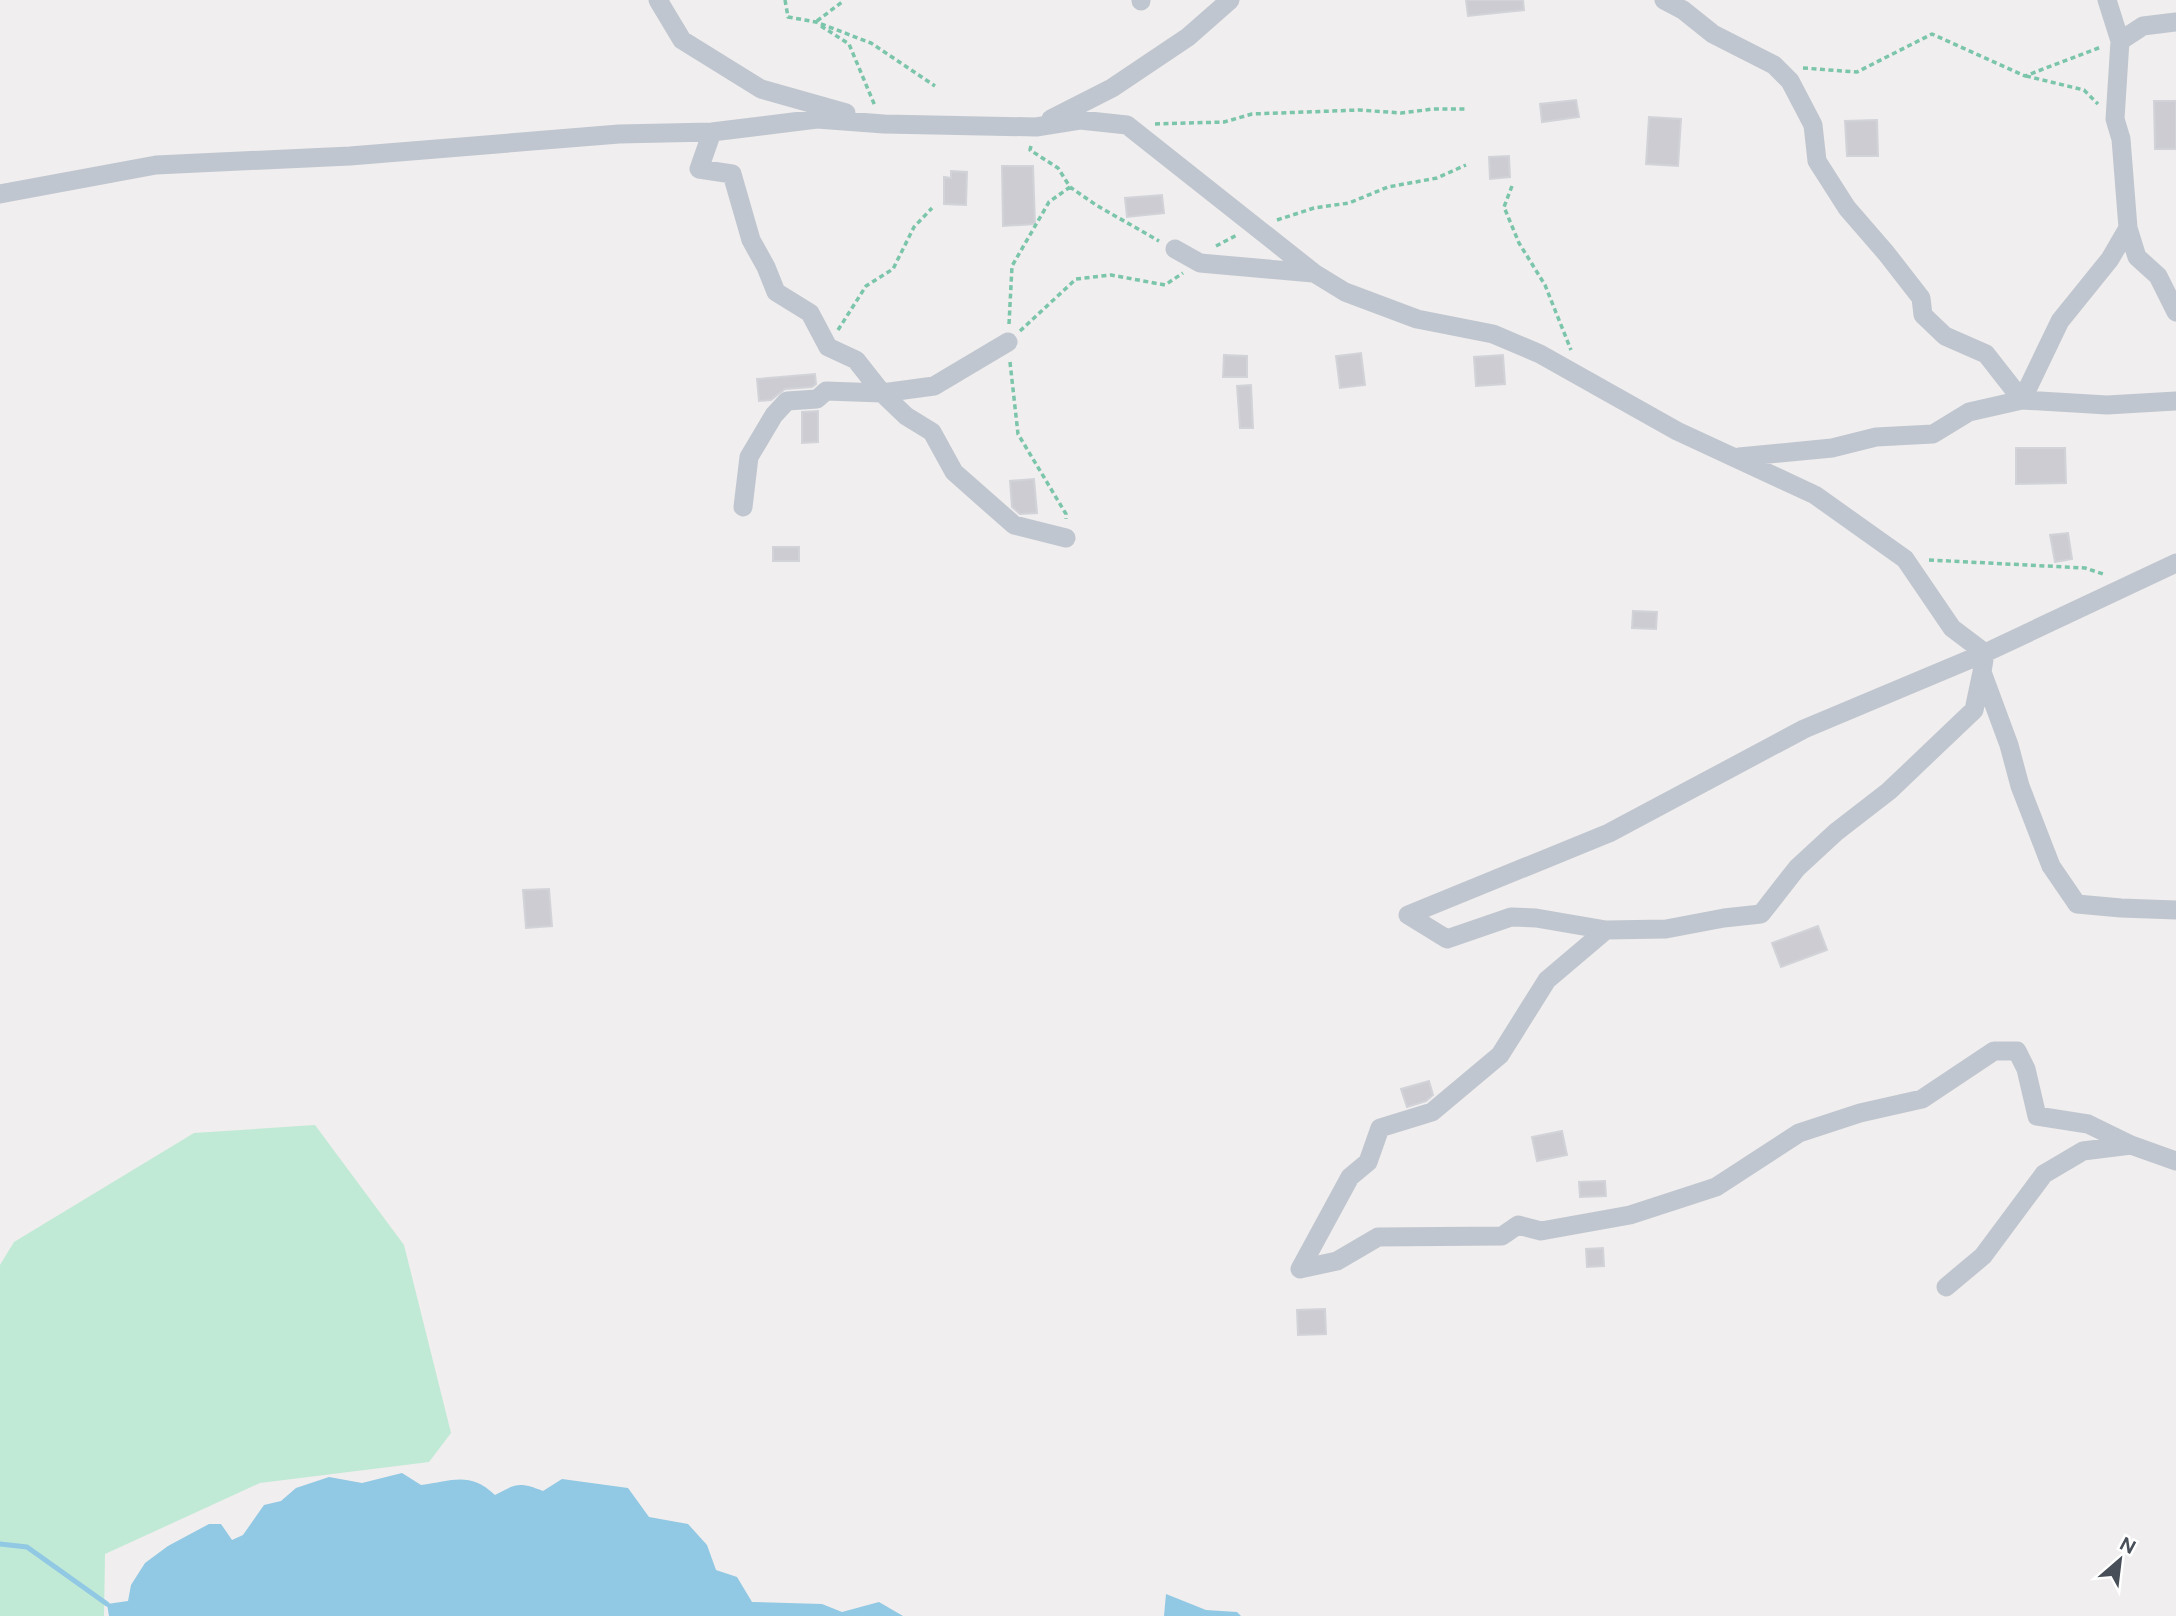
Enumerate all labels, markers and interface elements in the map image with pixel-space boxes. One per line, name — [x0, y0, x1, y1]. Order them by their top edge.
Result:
north arrow — [2085, 1525, 2155, 1595]
text: N — [2116, 1532, 2140, 1559]

